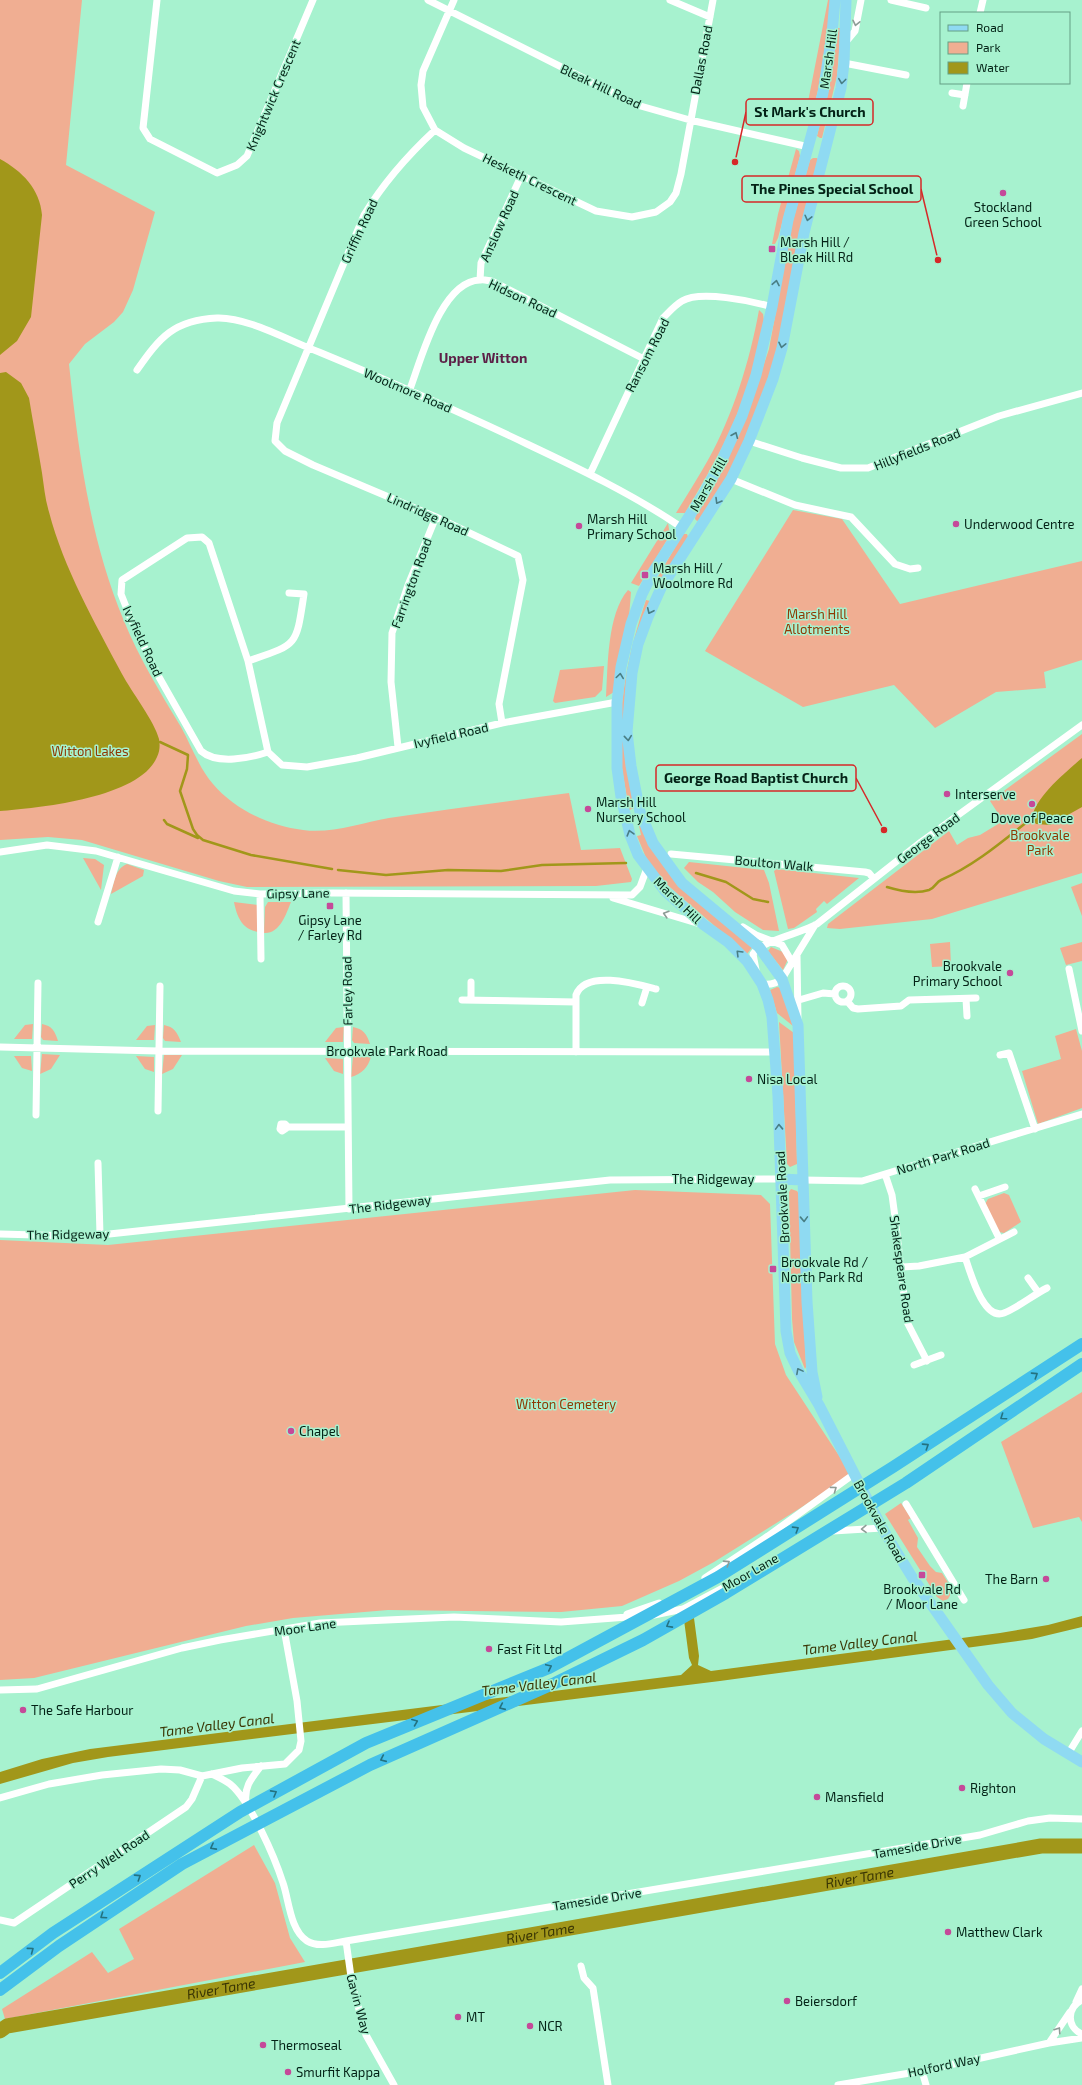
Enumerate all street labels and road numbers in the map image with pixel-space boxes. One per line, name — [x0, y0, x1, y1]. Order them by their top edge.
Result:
street label: Dallas Road — [686, 24, 716, 96]
street label: Marsh Hill — [816, 28, 840, 90]
street label: Knightwick Crescent — [242, 37, 304, 153]
street label: Bleak Hill Road — [558, 60, 644, 112]
street label: Hesketh Crescent — [480, 149, 580, 209]
street label: Anslow Road — [476, 188, 522, 264]
street label: Griffin Road — [337, 196, 381, 266]
street label: Hidson Road — [486, 275, 560, 321]
street label: Ransom Road — [621, 315, 673, 395]
street label: Woolmore Road — [361, 364, 455, 416]
street label: Hillyfields Road — [871, 424, 963, 474]
street label: Marsh Hill — [686, 454, 730, 514]
street label: Lindridge Road — [385, 489, 471, 539]
street label: Farrington Road — [387, 536, 435, 630]
street label: Ivyfield Road — [120, 603, 166, 679]
street label: Ivyfield Road — [412, 719, 490, 751]
street label: George Road — [893, 809, 963, 867]
street label: Boulton Walk — [734, 852, 814, 874]
street label: Marsh Hill — [651, 873, 705, 927]
street label: Gipsy Lane — [266, 884, 330, 902]
street label: Farley Road — [338, 956, 356, 1026]
street label: Brookvale Park Road — [326, 1043, 448, 1059]
street label: North Park Road — [895, 1134, 991, 1178]
street label: Brookvale Road — [772, 1151, 792, 1243]
street label: The Ridgeway — [672, 1171, 754, 1187]
street label: The Ridgeway — [348, 1191, 432, 1217]
street label: Shakespeare Road — [887, 1214, 917, 1324]
street label: The Ridgeway — [27, 1225, 110, 1243]
street label: Brookvale Road — [851, 1477, 909, 1565]
street label: Moor Lane — [719, 1549, 781, 1595]
street label: Moor Lane — [273, 1615, 337, 1639]
street label: Perry Well Road — [66, 1826, 152, 1892]
street label: Tameside Drive — [871, 1830, 963, 1862]
street label: Tameside Drive — [551, 1884, 643, 1914]
street label: Gavin Way — [343, 1972, 375, 2036]
street label: Holford Way — [906, 2050, 982, 2080]

